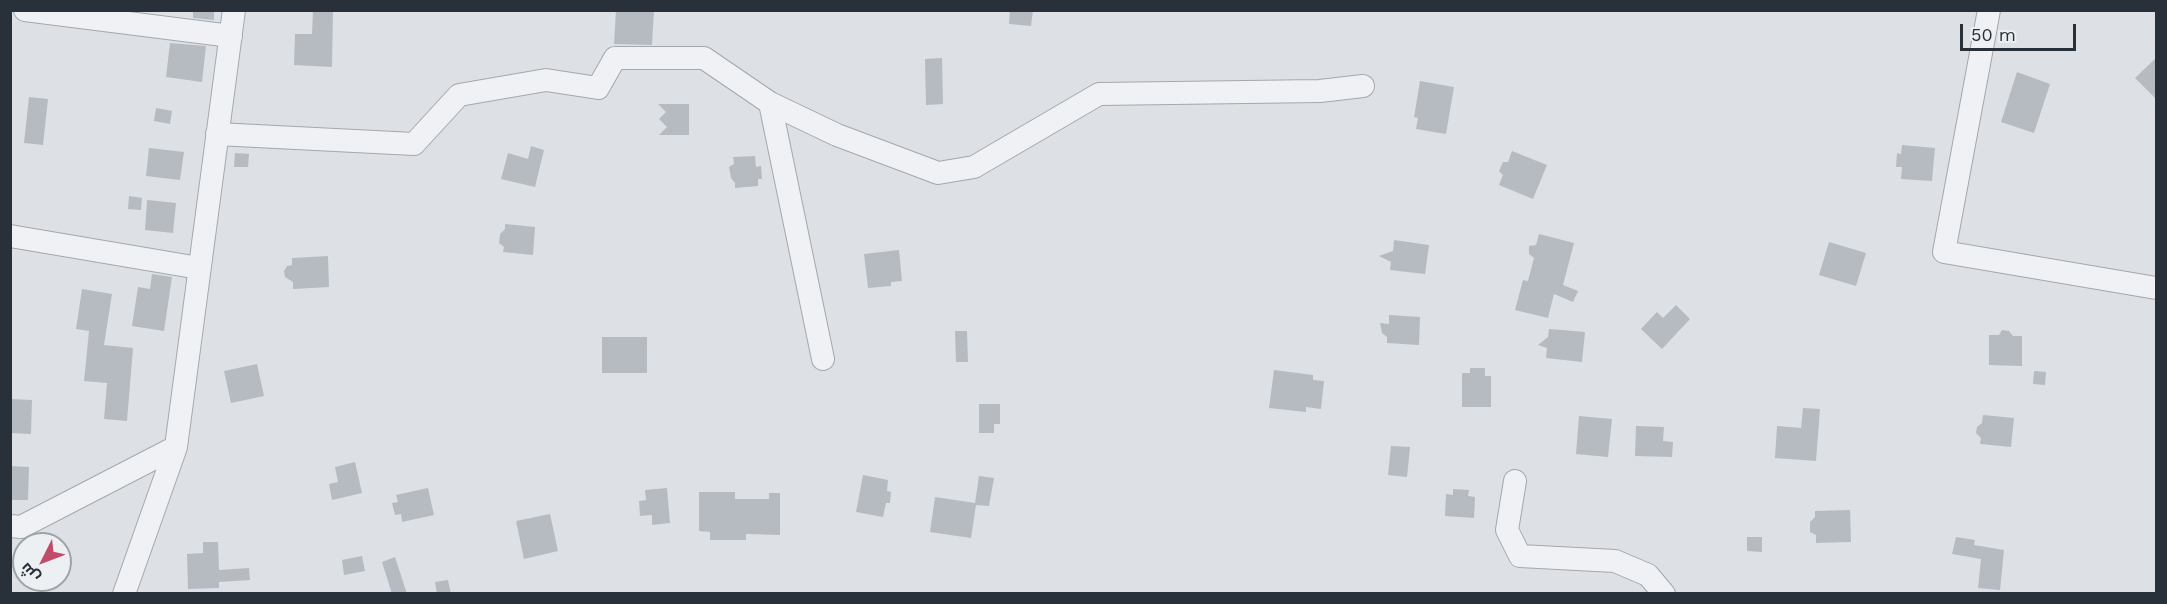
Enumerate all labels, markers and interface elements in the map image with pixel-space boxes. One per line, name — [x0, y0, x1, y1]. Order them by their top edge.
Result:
scale bar — [1963, 12, 2078, 50]
text: 50 m — [1971, 24, 2016, 45]
north arrow — [12, 532, 72, 592]
text: ش — [16, 559, 44, 587]

